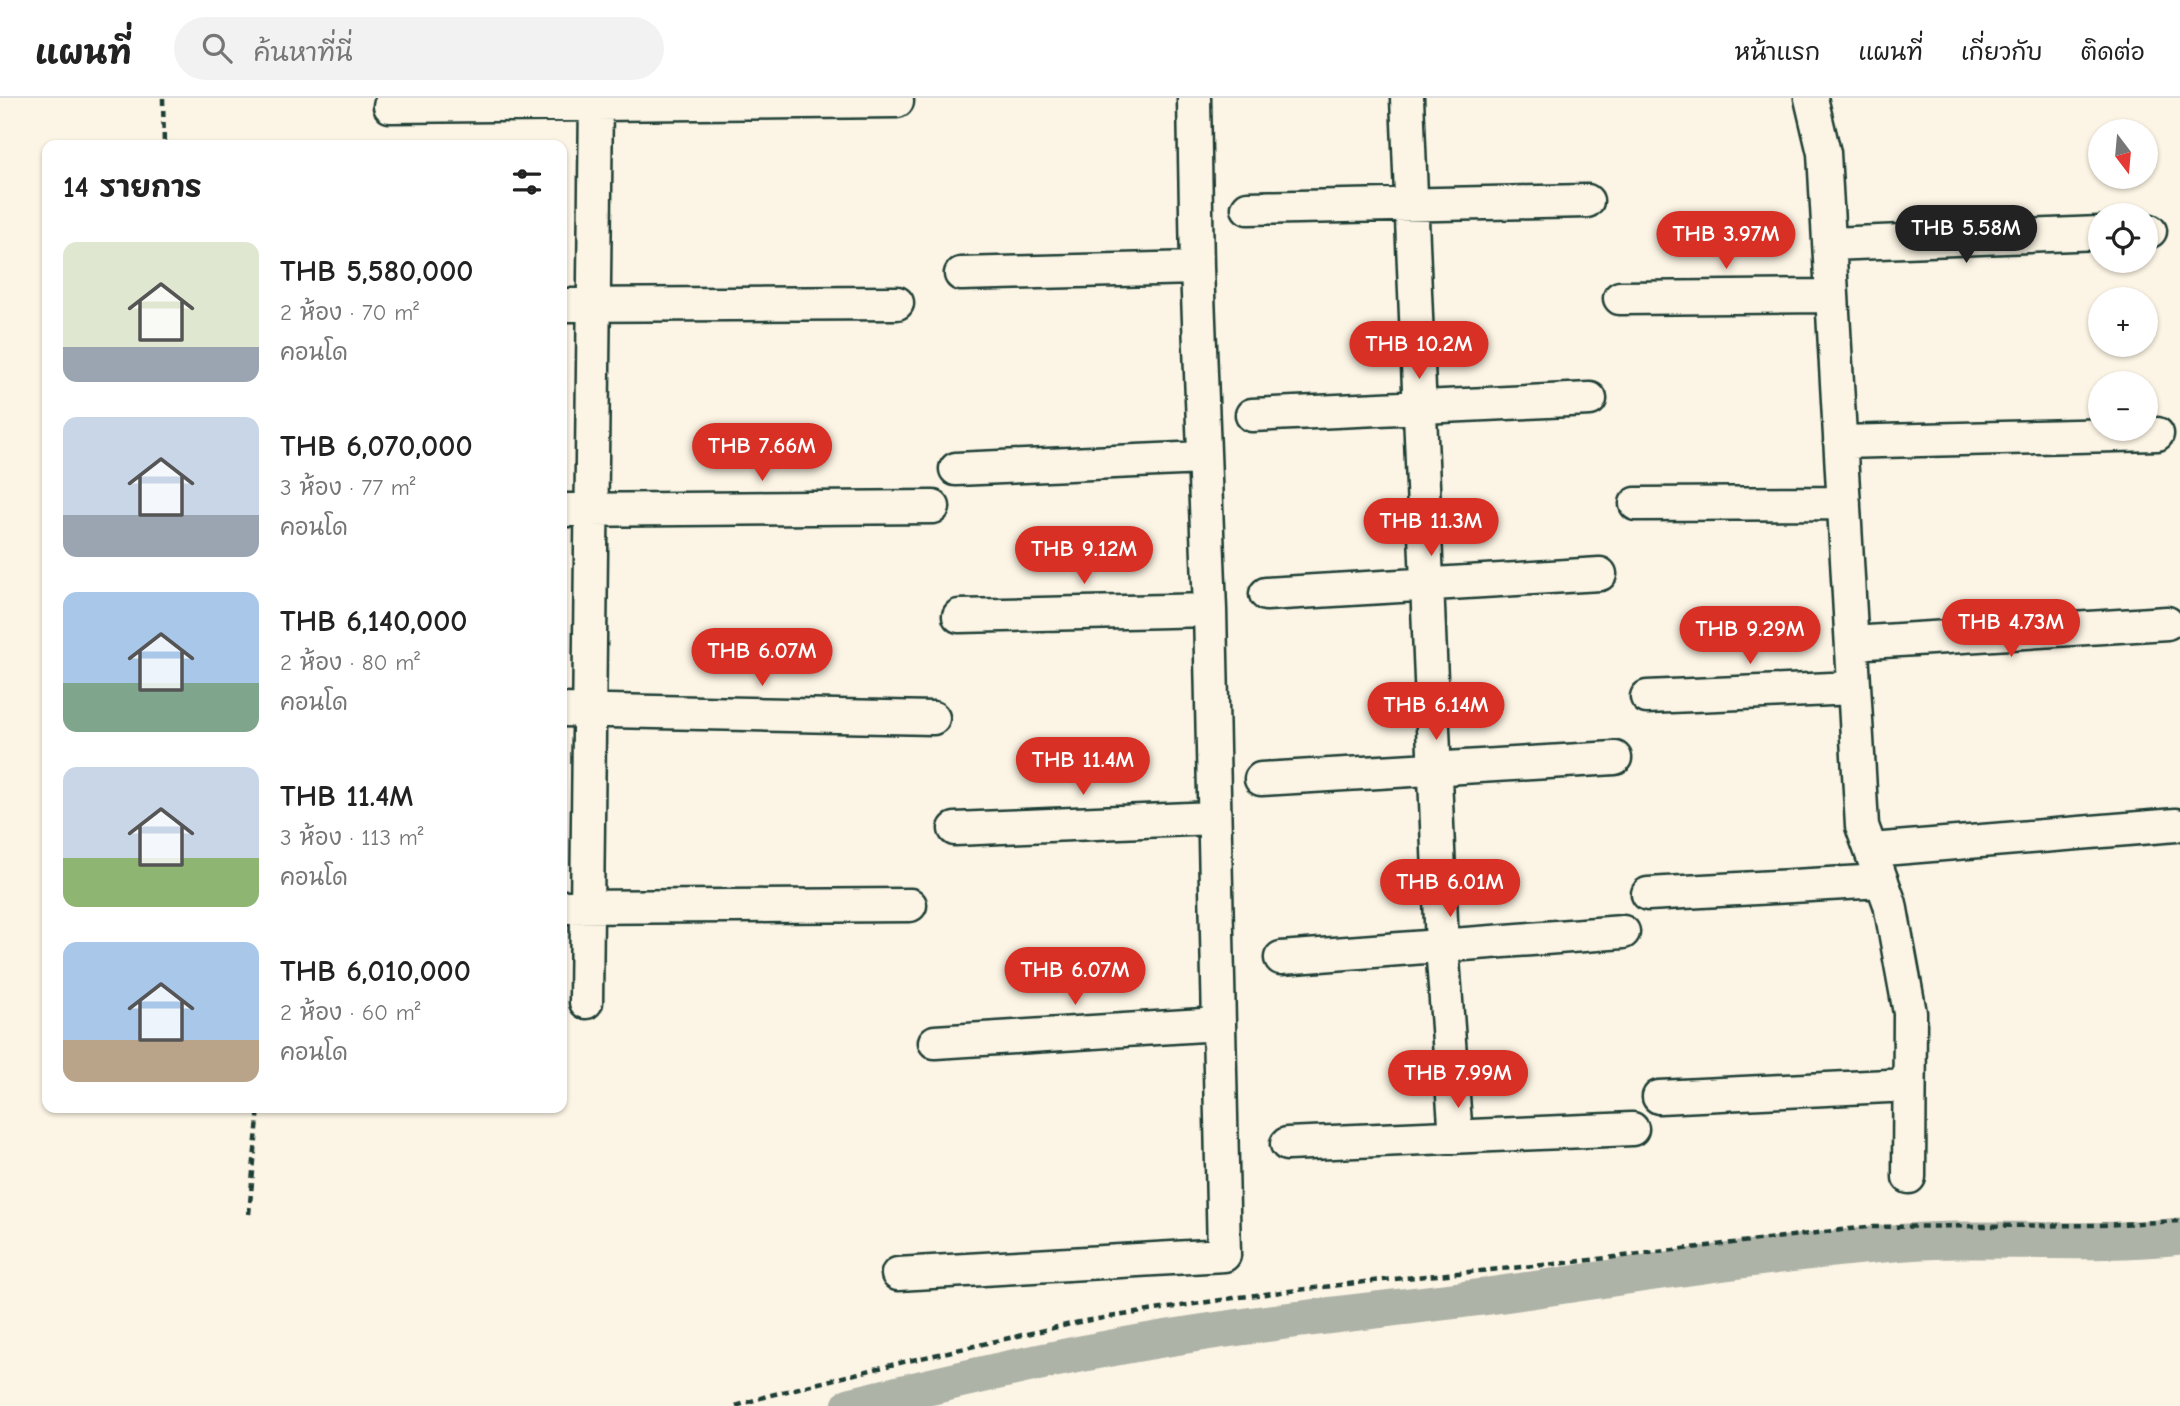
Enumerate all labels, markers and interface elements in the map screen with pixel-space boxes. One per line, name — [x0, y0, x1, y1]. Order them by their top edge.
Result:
search box — [174, 17, 664, 80]
icon: search — [198, 29, 236, 67]
text: แผนที่ — [35, 34, 132, 72]
text: ค้นหาที่นี่ — [254, 38, 353, 68]
text: หน้าแรก — [1735, 38, 1820, 66]
text: แผนที่ — [1858, 38, 1923, 66]
text: เกี่ยวกับ — [1961, 38, 2043, 66]
text: ติดต่อ — [2081, 38, 2145, 66]
north arrow — [2088, 119, 2158, 189]
map controls — [2088, 119, 2158, 441]
icon: filters — [508, 163, 546, 201]
text: 14 รายการ — [63, 170, 202, 205]
button: locate — [2088, 203, 2158, 273]
pin: THB 5.58M — [1886, 206, 2046, 265]
pin: THB 3.97M — [1646, 212, 1806, 271]
text: THB 5.58M — [1911, 214, 2021, 241]
text: THB 3.97M — [1672, 220, 1780, 247]
text: THB 5,580,000 — [280, 254, 473, 289]
icon: home — [119, 270, 203, 354]
button: + — [2088, 287, 2158, 357]
text: 2 ห้อง · 70 m² — [280, 299, 419, 326]
pin: THB 10.2M — [1339, 322, 1499, 381]
text: THB 10.2M — [1365, 330, 1473, 357]
text: คอนโด — [280, 339, 348, 366]
button: − — [2088, 371, 2158, 441]
pin: THB 7.66M — [682, 424, 842, 483]
text: THB 6,070,000 — [280, 429, 473, 464]
text: THB 7.66M — [708, 432, 816, 459]
icon: home — [119, 445, 203, 529]
text: 3 ห้อง · 77 m² — [280, 474, 415, 501]
pin: THB 11.3M — [1351, 498, 1511, 558]
text: THB 11.3M — [1380, 507, 1482, 534]
text: คอนโด — [280, 514, 348, 541]
pin: THB 9.12M — [1004, 526, 1164, 586]
text: THB 9.12M — [1031, 535, 1137, 562]
pin: THB 4.73M — [1931, 600, 2091, 659]
text: THB 6,140,000 — [280, 604, 468, 639]
pin: THB 9.29M — [1670, 606, 1830, 666]
text: THB 4.73M — [1958, 608, 2064, 635]
text: THB 9.29M — [1696, 615, 1804, 642]
icon: home — [119, 620, 203, 704]
pin: THB 6.07M — [682, 628, 842, 688]
text: THB 6.07M — [708, 637, 816, 664]
text: 2 ห้อง · 80 m² — [280, 649, 420, 676]
pin: THB 6.14M — [1356, 682, 1516, 742]
text: คอนโด — [280, 689, 348, 716]
text: THB 6.14M — [1383, 691, 1489, 718]
pin: THB 11.4M — [1003, 738, 1163, 797]
text: THB 11.4M — [1032, 746, 1134, 773]
text: THB 11.4M — [280, 779, 413, 814]
icon: home — [119, 795, 203, 879]
text: 3 ห้อง · 113 m² — [280, 824, 424, 851]
pin: THB 6.01M — [1370, 860, 1530, 919]
text: คอนโด — [280, 864, 348, 891]
text: THB 6.01M — [1396, 868, 1504, 895]
pin: THB 6.07M — [995, 948, 1155, 1007]
text: THB 6,010,000 — [280, 954, 471, 989]
text: THB 6.07M — [1021, 956, 1129, 983]
icon: home — [119, 970, 203, 1054]
text: 2 ห้อง · 60 m² — [280, 999, 421, 1026]
text: คอนโด — [280, 1039, 348, 1066]
pin: THB 7.99M — [1378, 1051, 1538, 1110]
text: THB 7.99M — [1404, 1059, 1512, 1086]

